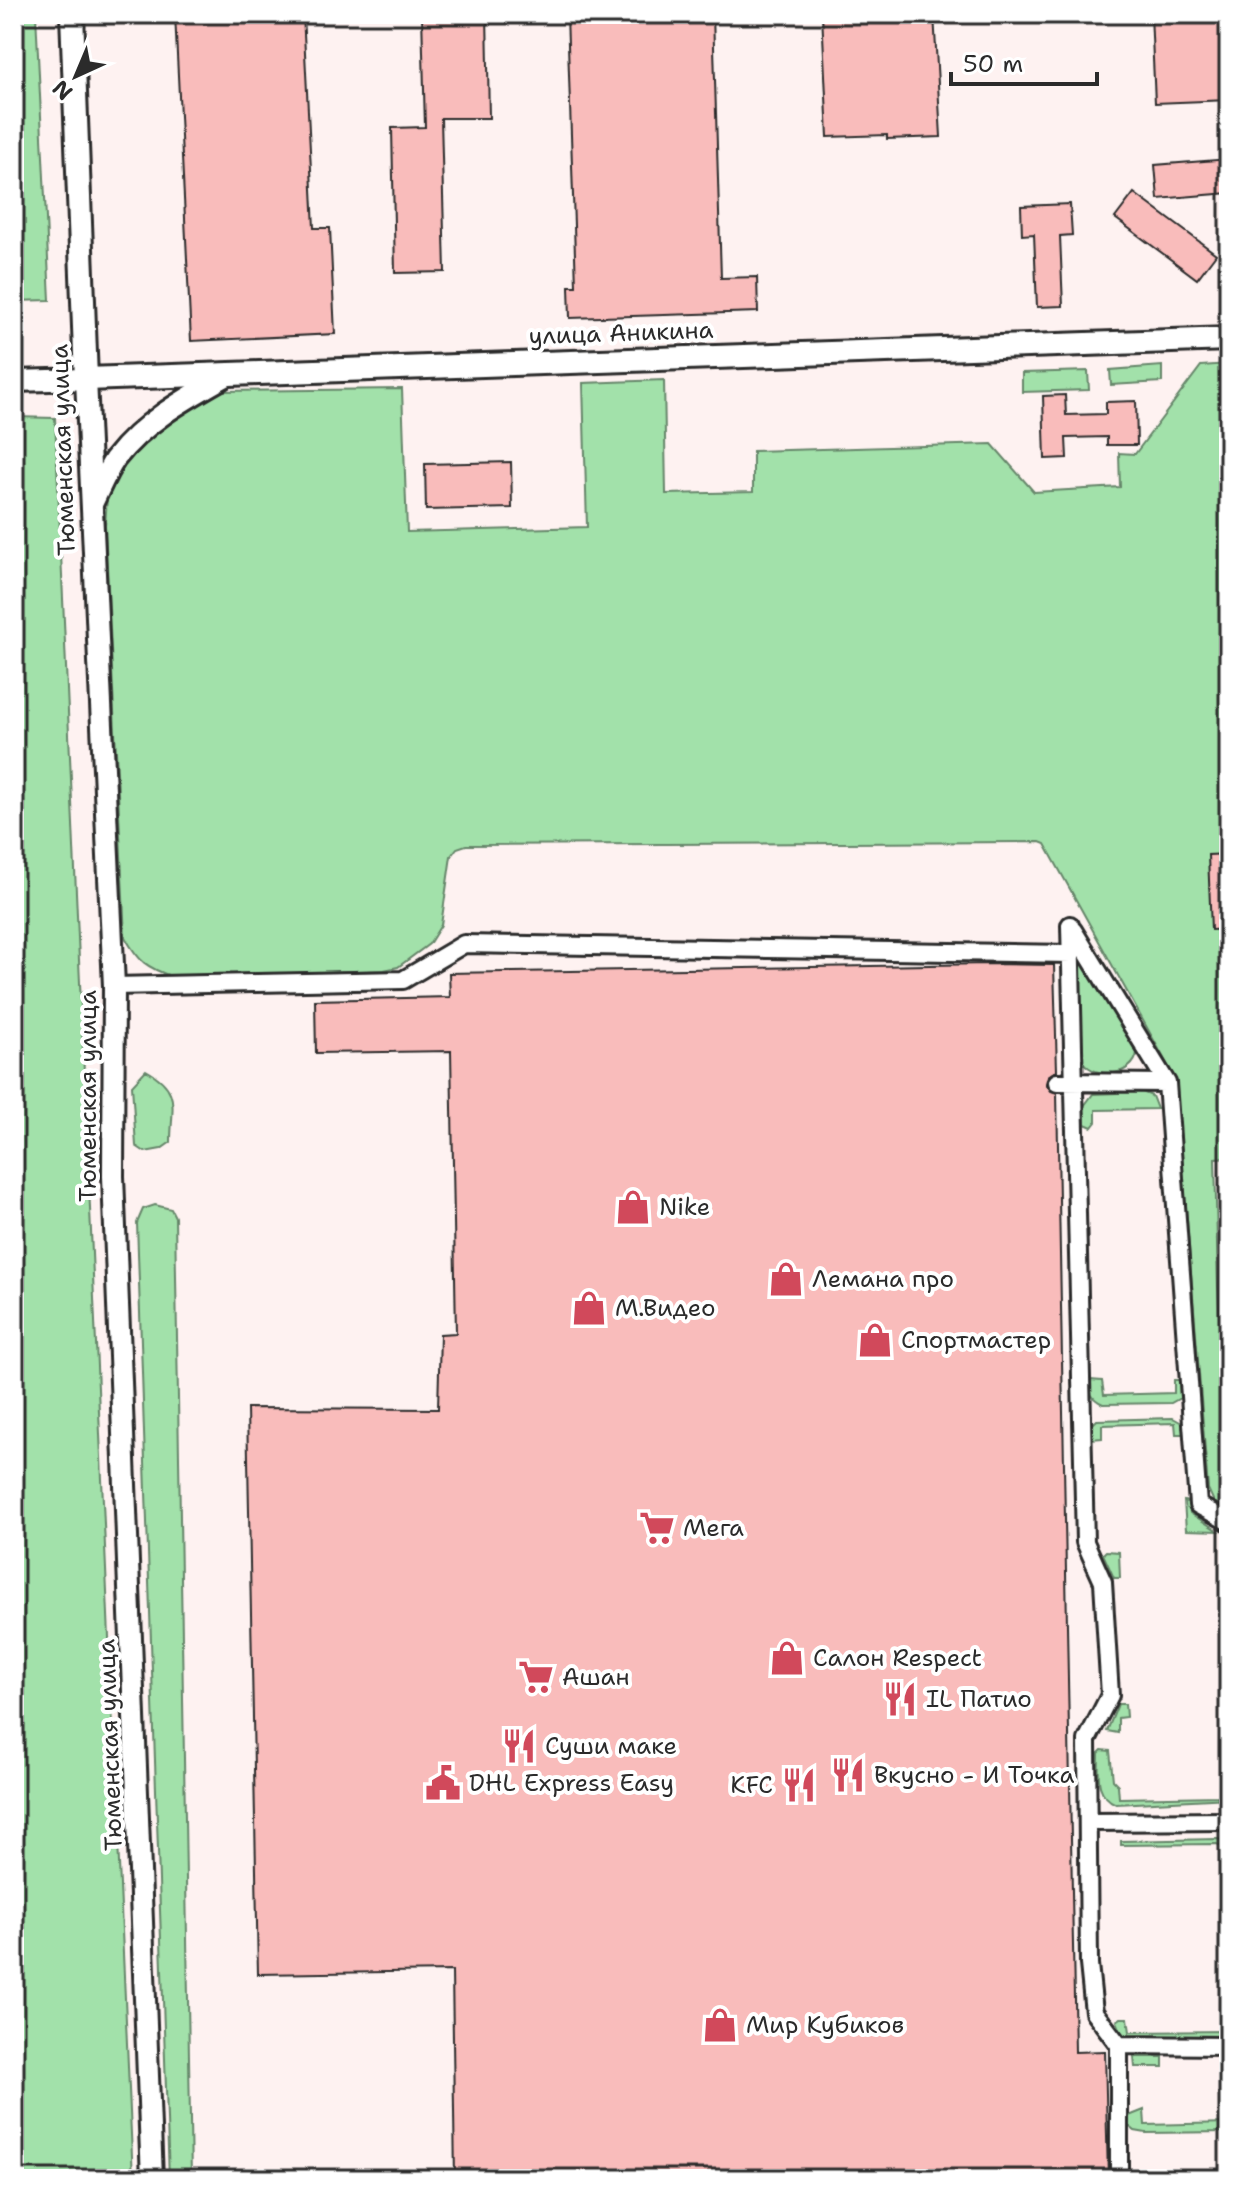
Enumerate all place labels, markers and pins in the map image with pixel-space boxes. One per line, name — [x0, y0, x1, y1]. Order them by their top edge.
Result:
shop icon: Nike — [614, 1188, 652, 1226]
place label: Nike — [659, 1191, 710, 1223]
shop icon: Лемана про — [767, 1260, 805, 1298]
place label: Лемана про — [812, 1263, 954, 1295]
shop icon: М.Видео — [570, 1289, 608, 1327]
place label: М.Видео — [615, 1292, 715, 1324]
shop icon: Спортмастер — [856, 1321, 894, 1359]
place label: Спортмастер — [901, 1324, 1051, 1356]
supermarket icon: Мега — [638, 1509, 676, 1547]
place label: Мега — [683, 1512, 744, 1544]
shop icon: Салон Respect — [768, 1639, 806, 1677]
place label: Салон Respect — [813, 1642, 982, 1674]
supermarket icon: Ашан — [517, 1658, 555, 1696]
place label: Ашан — [562, 1661, 630, 1693]
restaurant icon: IL Патио — [881, 1680, 919, 1718]
place label: IL Патио — [926, 1683, 1032, 1715]
restaurant icon: Суши маке — [500, 1727, 538, 1765]
place label: Суши маке — [545, 1730, 677, 1762]
restaurant icon: Вкусно - И Точка — [829, 1756, 867, 1794]
place label: Вкусно - И Точка — [874, 1759, 1075, 1791]
public building icon: DHL Express Easy — [424, 1764, 462, 1802]
restaurant icon: KFC — [780, 1766, 818, 1804]
place label: DHL Express Easy — [469, 1767, 674, 1799]
place label: KFC — [730, 1769, 773, 1801]
shop icon: Мир Кубиков — [701, 2006, 739, 2044]
place label: Мир Кубиков — [746, 2009, 904, 2041]

